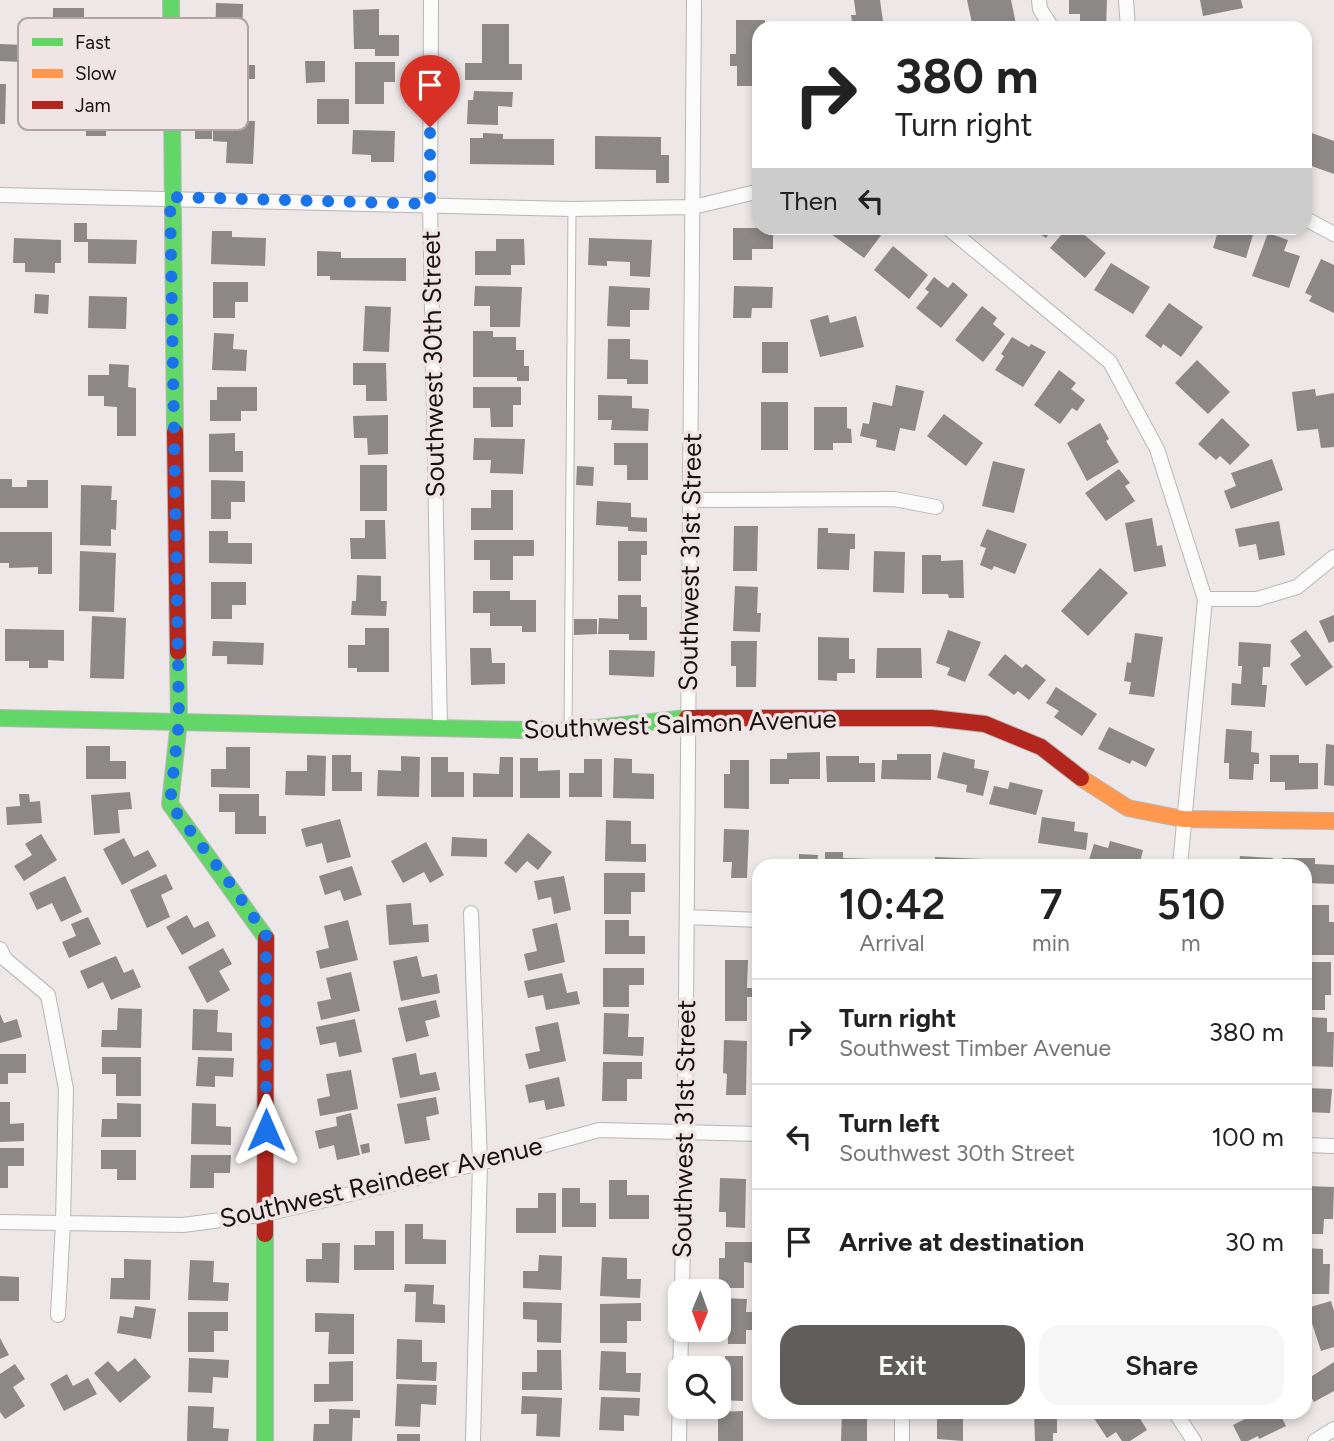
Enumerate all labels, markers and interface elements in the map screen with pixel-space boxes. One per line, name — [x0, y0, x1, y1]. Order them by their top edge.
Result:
legend — [18, 18, 248, 130]
text: Fast — [75, 31, 111, 54]
text: 380 m — [895, 46, 1038, 105]
icon: right — [780, 49, 871, 140]
pin — [400, 55, 460, 127]
text: Slow — [75, 62, 117, 85]
icon: arrive — [411, 66, 449, 104]
text: Jam — [75, 94, 111, 117]
text: Turn right — [895, 106, 1033, 144]
icon: left — [852, 182, 890, 220]
text: Then — [780, 185, 838, 217]
street label: Southwest 30th Street — [415, 230, 451, 498]
street label: Southwest 31st Street — [672, 432, 708, 691]
street label: Southwest Salmon Avenue — [523, 703, 837, 745]
text: 10:42 — [839, 879, 945, 930]
text: 7 — [1039, 879, 1062, 930]
text: 510 — [1156, 879, 1225, 930]
text: Arrival — [860, 929, 925, 957]
text: min — [1032, 929, 1070, 957]
text: m — [1181, 929, 1201, 957]
street label: Southwest 31st Street — [666, 999, 702, 1258]
text: Turn right — [839, 1002, 956, 1034]
icon: right — [780, 1013, 818, 1051]
text: 380 m — [1209, 1016, 1284, 1048]
text: Southwest Timber Avenue — [839, 1034, 1111, 1062]
position arrow — [229, 1093, 303, 1167]
text: Turn left — [839, 1107, 940, 1139]
icon: left — [780, 1118, 818, 1156]
text: 100 m — [1211, 1121, 1284, 1153]
street label: Southwest Reindeer Avenue — [217, 1129, 545, 1235]
text: Southwest 30th Street — [839, 1139, 1075, 1167]
icon: arrive — [780, 1223, 818, 1261]
text: Arrive at destination — [839, 1226, 1084, 1258]
text: 30 m — [1225, 1226, 1284, 1258]
north arrow — [668, 1279, 732, 1342]
map controls — [668, 1279, 731, 1419]
button: Exit — [780, 1325, 1025, 1405]
button: Share — [1039, 1325, 1284, 1405]
button: search — [668, 1356, 731, 1419]

